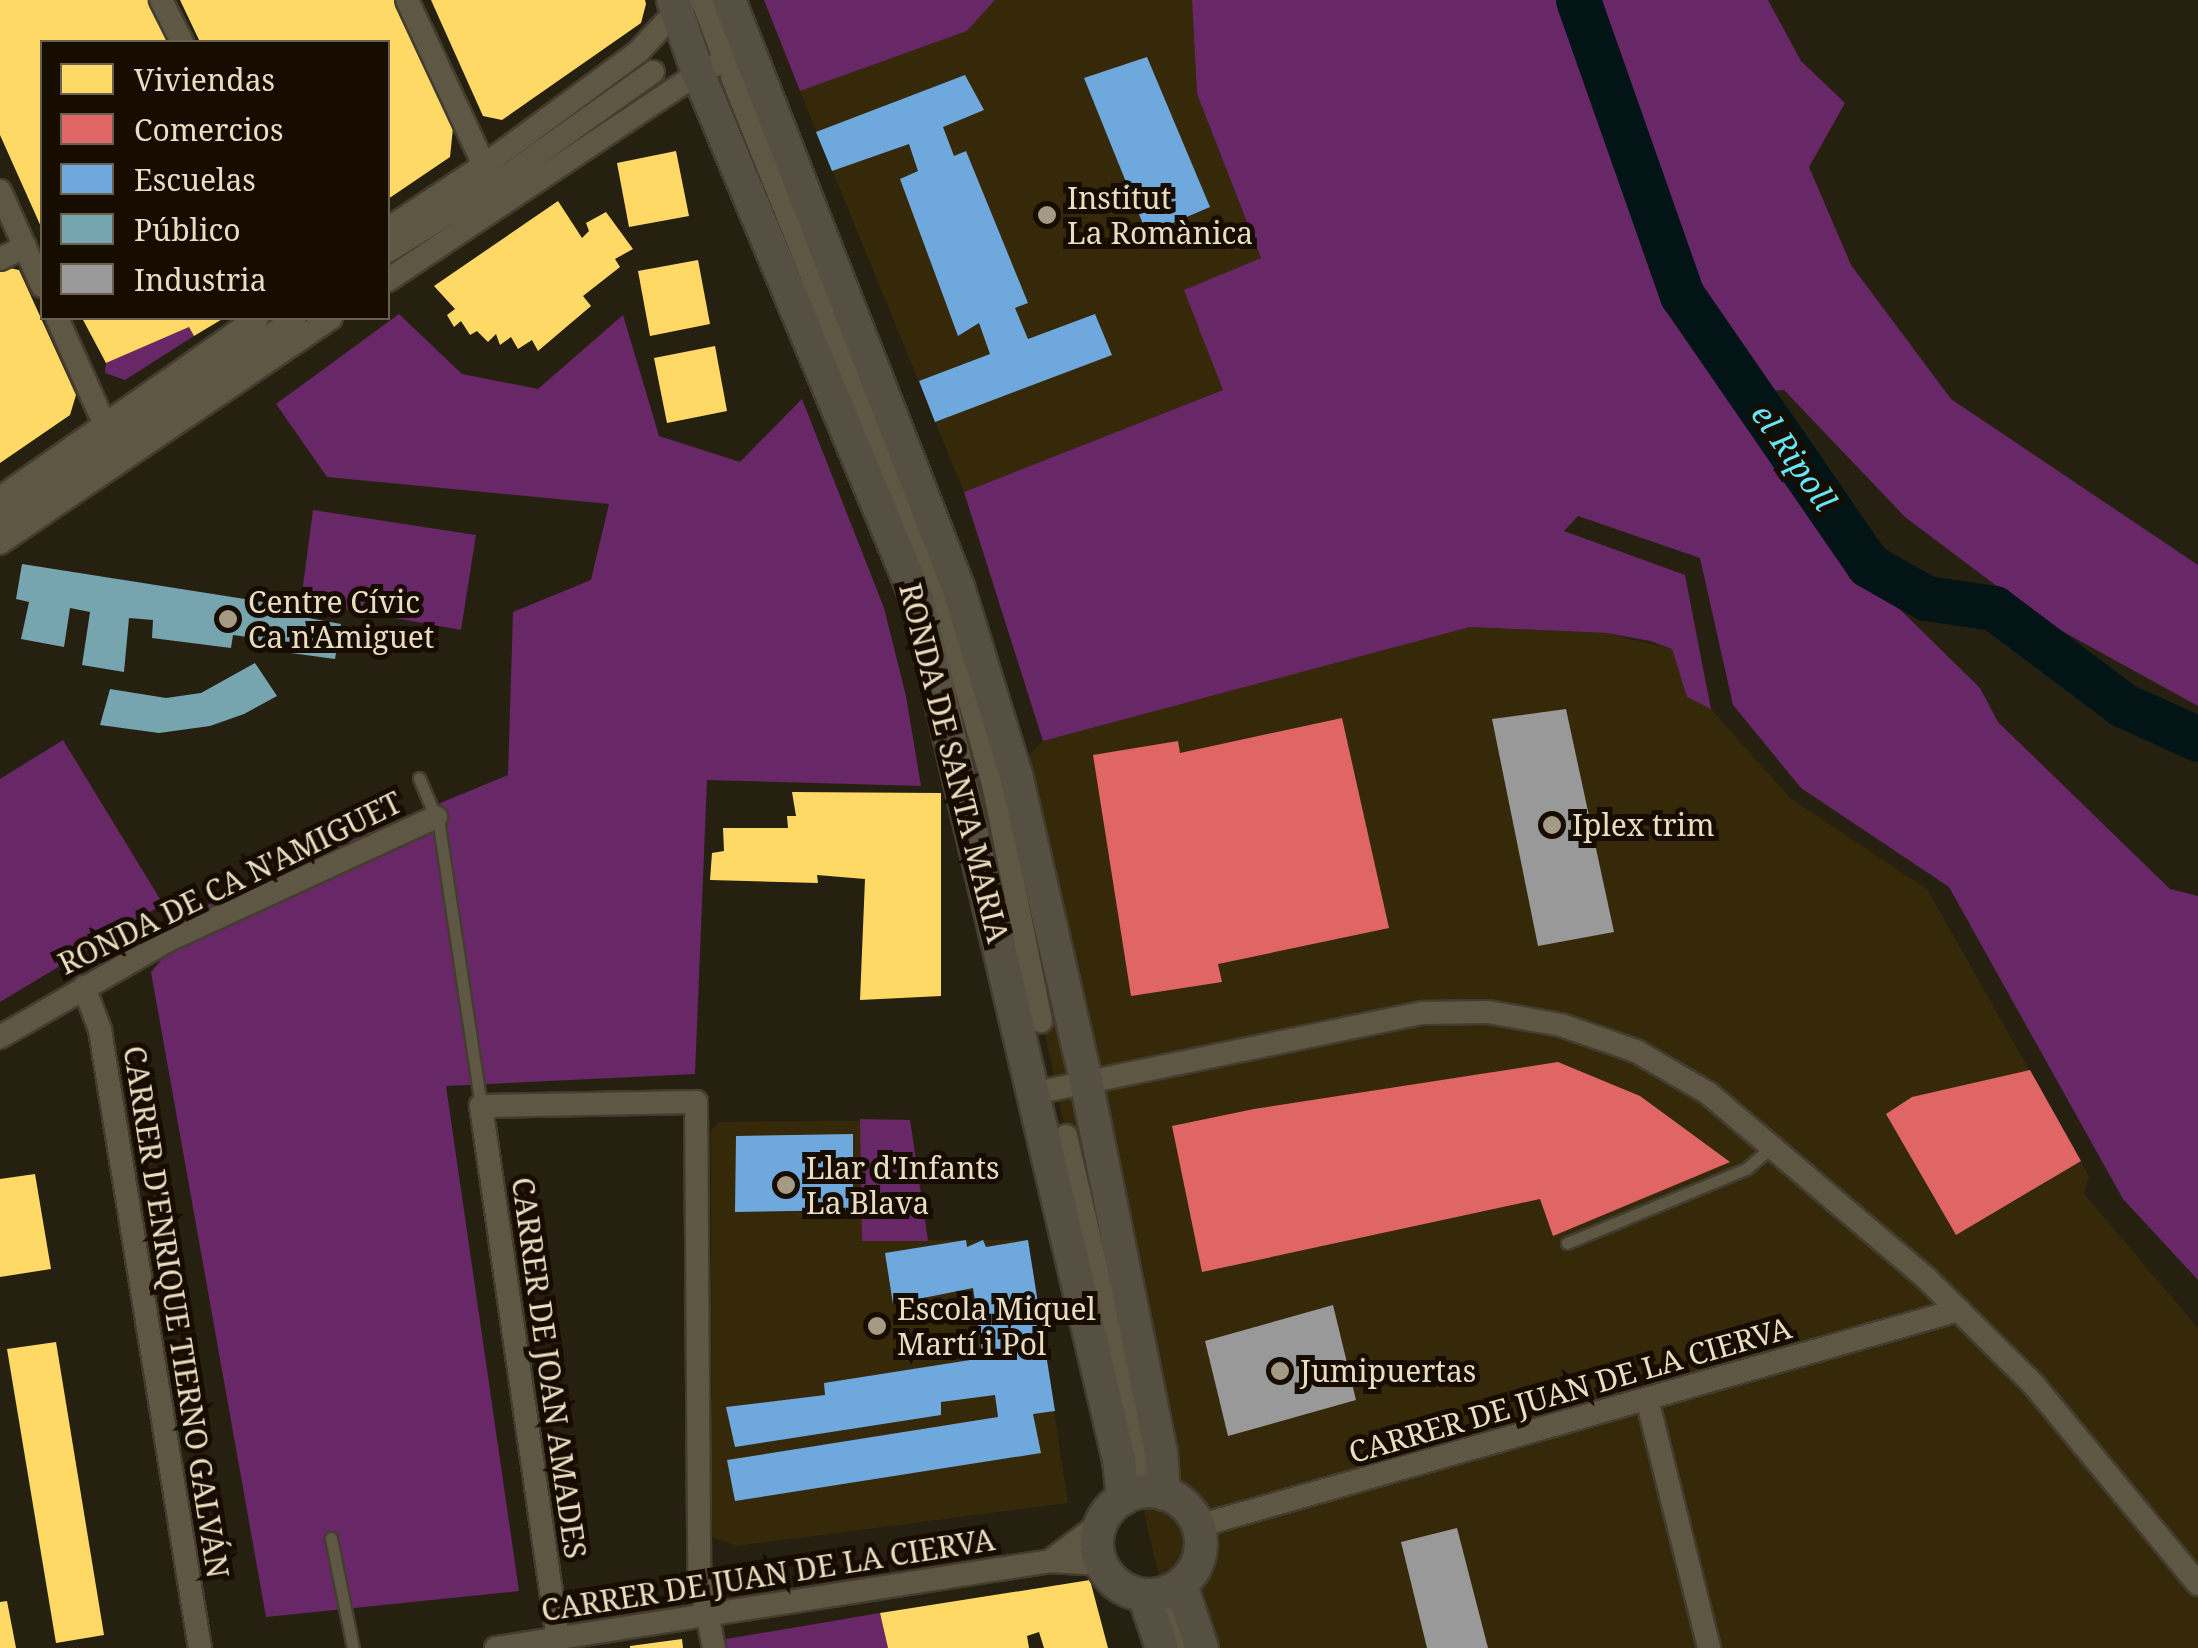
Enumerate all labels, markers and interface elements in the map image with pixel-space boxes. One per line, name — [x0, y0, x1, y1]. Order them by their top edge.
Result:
legend — [40, 40, 390, 320]
text: Viviendas — [134, 59, 275, 100]
text: Comercios — [134, 109, 283, 150]
text: Escuelas — [134, 159, 256, 200]
place label: Institut La Romànica — [1067, 180, 1253, 250]
marker: Institut La Romànica — [1036, 204, 1058, 226]
text: Público — [134, 209, 241, 250]
text: Industria — [134, 259, 267, 300]
water label: el Ripoll — [1744, 396, 1844, 518]
street label: RONDA DE SANTA MARIA — [892, 580, 1016, 946]
place label: Centre Cívic Ca n'Amiguet — [248, 584, 434, 654]
marker: Centre Cívic Ca n'Amiguet — [217, 608, 239, 630]
street label: RONDA DE CA N'AMIGUET — [52, 784, 408, 982]
place label: Iplex trim — [1572, 807, 1715, 843]
marker: Iplex trim — [1541, 814, 1563, 836]
street label: CARRER D'ENRIQUE TIERNO GALVÁN — [116, 1043, 236, 1581]
place label: Llar d'Infants La Blava — [806, 1150, 1000, 1220]
marker: Llar d'Infants La Blava — [775, 1174, 797, 1196]
street label: CARRER DE JOAN AMADES — [504, 1175, 594, 1561]
place label: Escola Miquel Martí i Pol — [897, 1291, 1096, 1362]
street label: CARRER DE JUAN DE LA CIERVA — [1345, 1309, 1795, 1471]
marker: Escola Miquel Martí i Pol — [866, 1315, 888, 1337]
place label: Jumipuertas — [1300, 1353, 1476, 1389]
marker: Jumipuertas — [1269, 1360, 1291, 1382]
street label: CARRER DE JUAN DE LA CIERVA — [539, 1521, 997, 1629]

